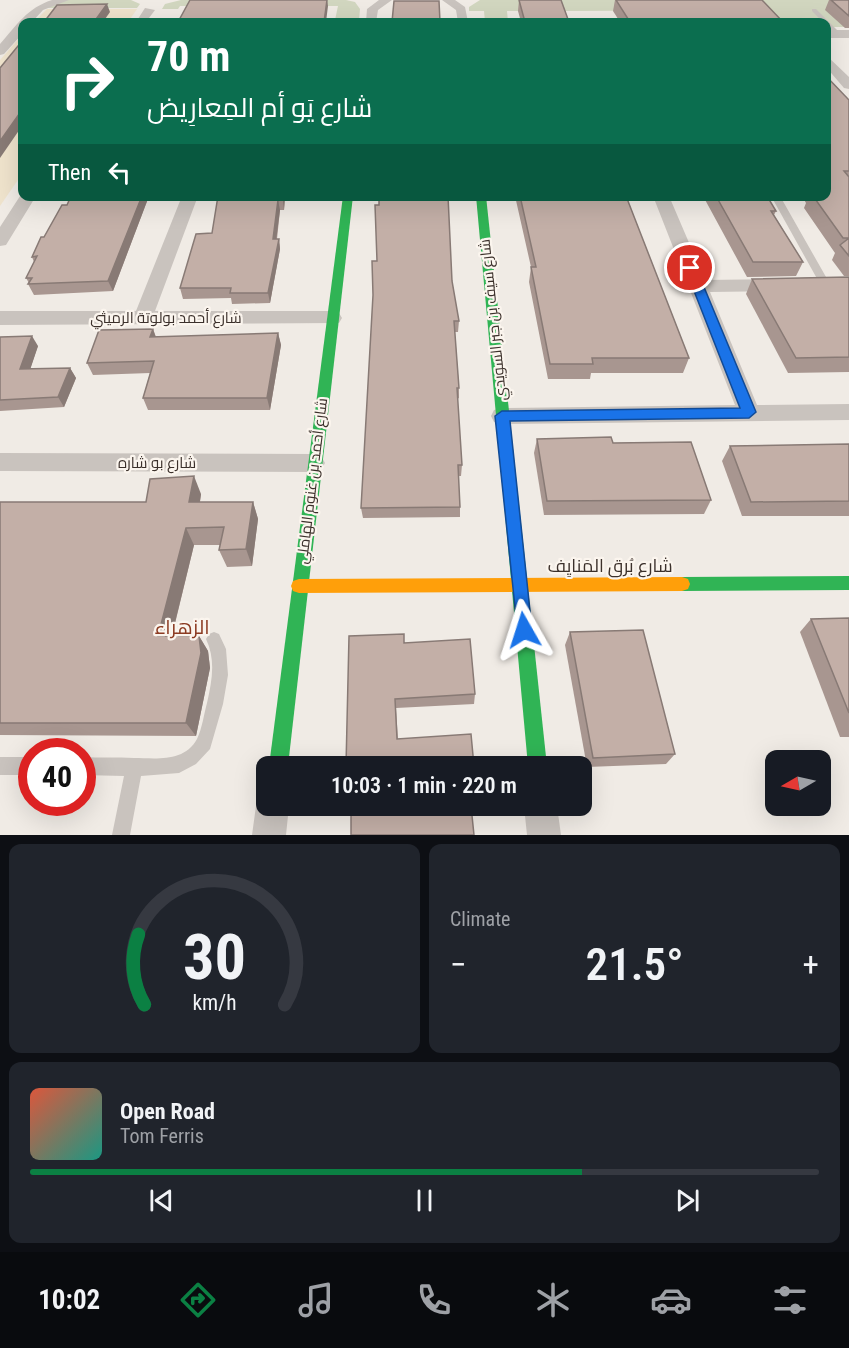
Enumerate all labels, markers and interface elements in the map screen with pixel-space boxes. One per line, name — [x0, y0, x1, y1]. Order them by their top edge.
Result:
text: 70 m — [147, 32, 230, 81]
icon: right — [48, 42, 126, 120]
text: شارع يَو أم المِعارِيض — [147, 92, 372, 124]
icon: left — [103, 156, 136, 189]
text: Then — [48, 160, 91, 185]
street label: شارع سيف بن جبر السويدي — [476, 238, 513, 402]
pin — [664, 242, 715, 293]
icon: arrive — [673, 251, 706, 284]
street label: شارع أحمد بولوتة الرميثي — [90, 308, 242, 330]
street label: شارع أحمد بن غنوم الهاملي — [292, 397, 334, 565]
street label: شارع بو شاره — [118, 454, 196, 474]
street label: شارع بُرق المَنايِف — [547, 555, 673, 578]
position arrow — [492, 598, 556, 662]
district label: الزهراء — [154, 615, 210, 639]
speed limit sign: 40 — [18, 738, 96, 816]
north arrow — [765, 750, 831, 816]
map controls — [765, 750, 831, 816]
text: 10:03 · 1 min · 220 m — [331, 773, 517, 798]
text: Climate — [450, 907, 510, 931]
text: 30 — [183, 921, 246, 994]
text: 21.5° — [586, 938, 684, 991]
text: − — [450, 945, 467, 984]
text: + — [803, 945, 819, 984]
text: km/h — [192, 991, 237, 1016]
text: Open Road — [120, 1099, 215, 1124]
text: Tom Ferris — [120, 1124, 204, 1148]
icon: previous — [145, 1184, 178, 1217]
icon: pause — [408, 1184, 441, 1217]
icon: next — [671, 1184, 704, 1217]
icon: directions — [177, 1279, 219, 1321]
icon: music — [295, 1279, 337, 1321]
icon: phone — [413, 1279, 455, 1321]
icon: climate — [532, 1279, 574, 1321]
icon: car — [650, 1279, 692, 1321]
icon: filters — [769, 1279, 811, 1321]
text: 10:02 — [38, 1284, 100, 1316]

